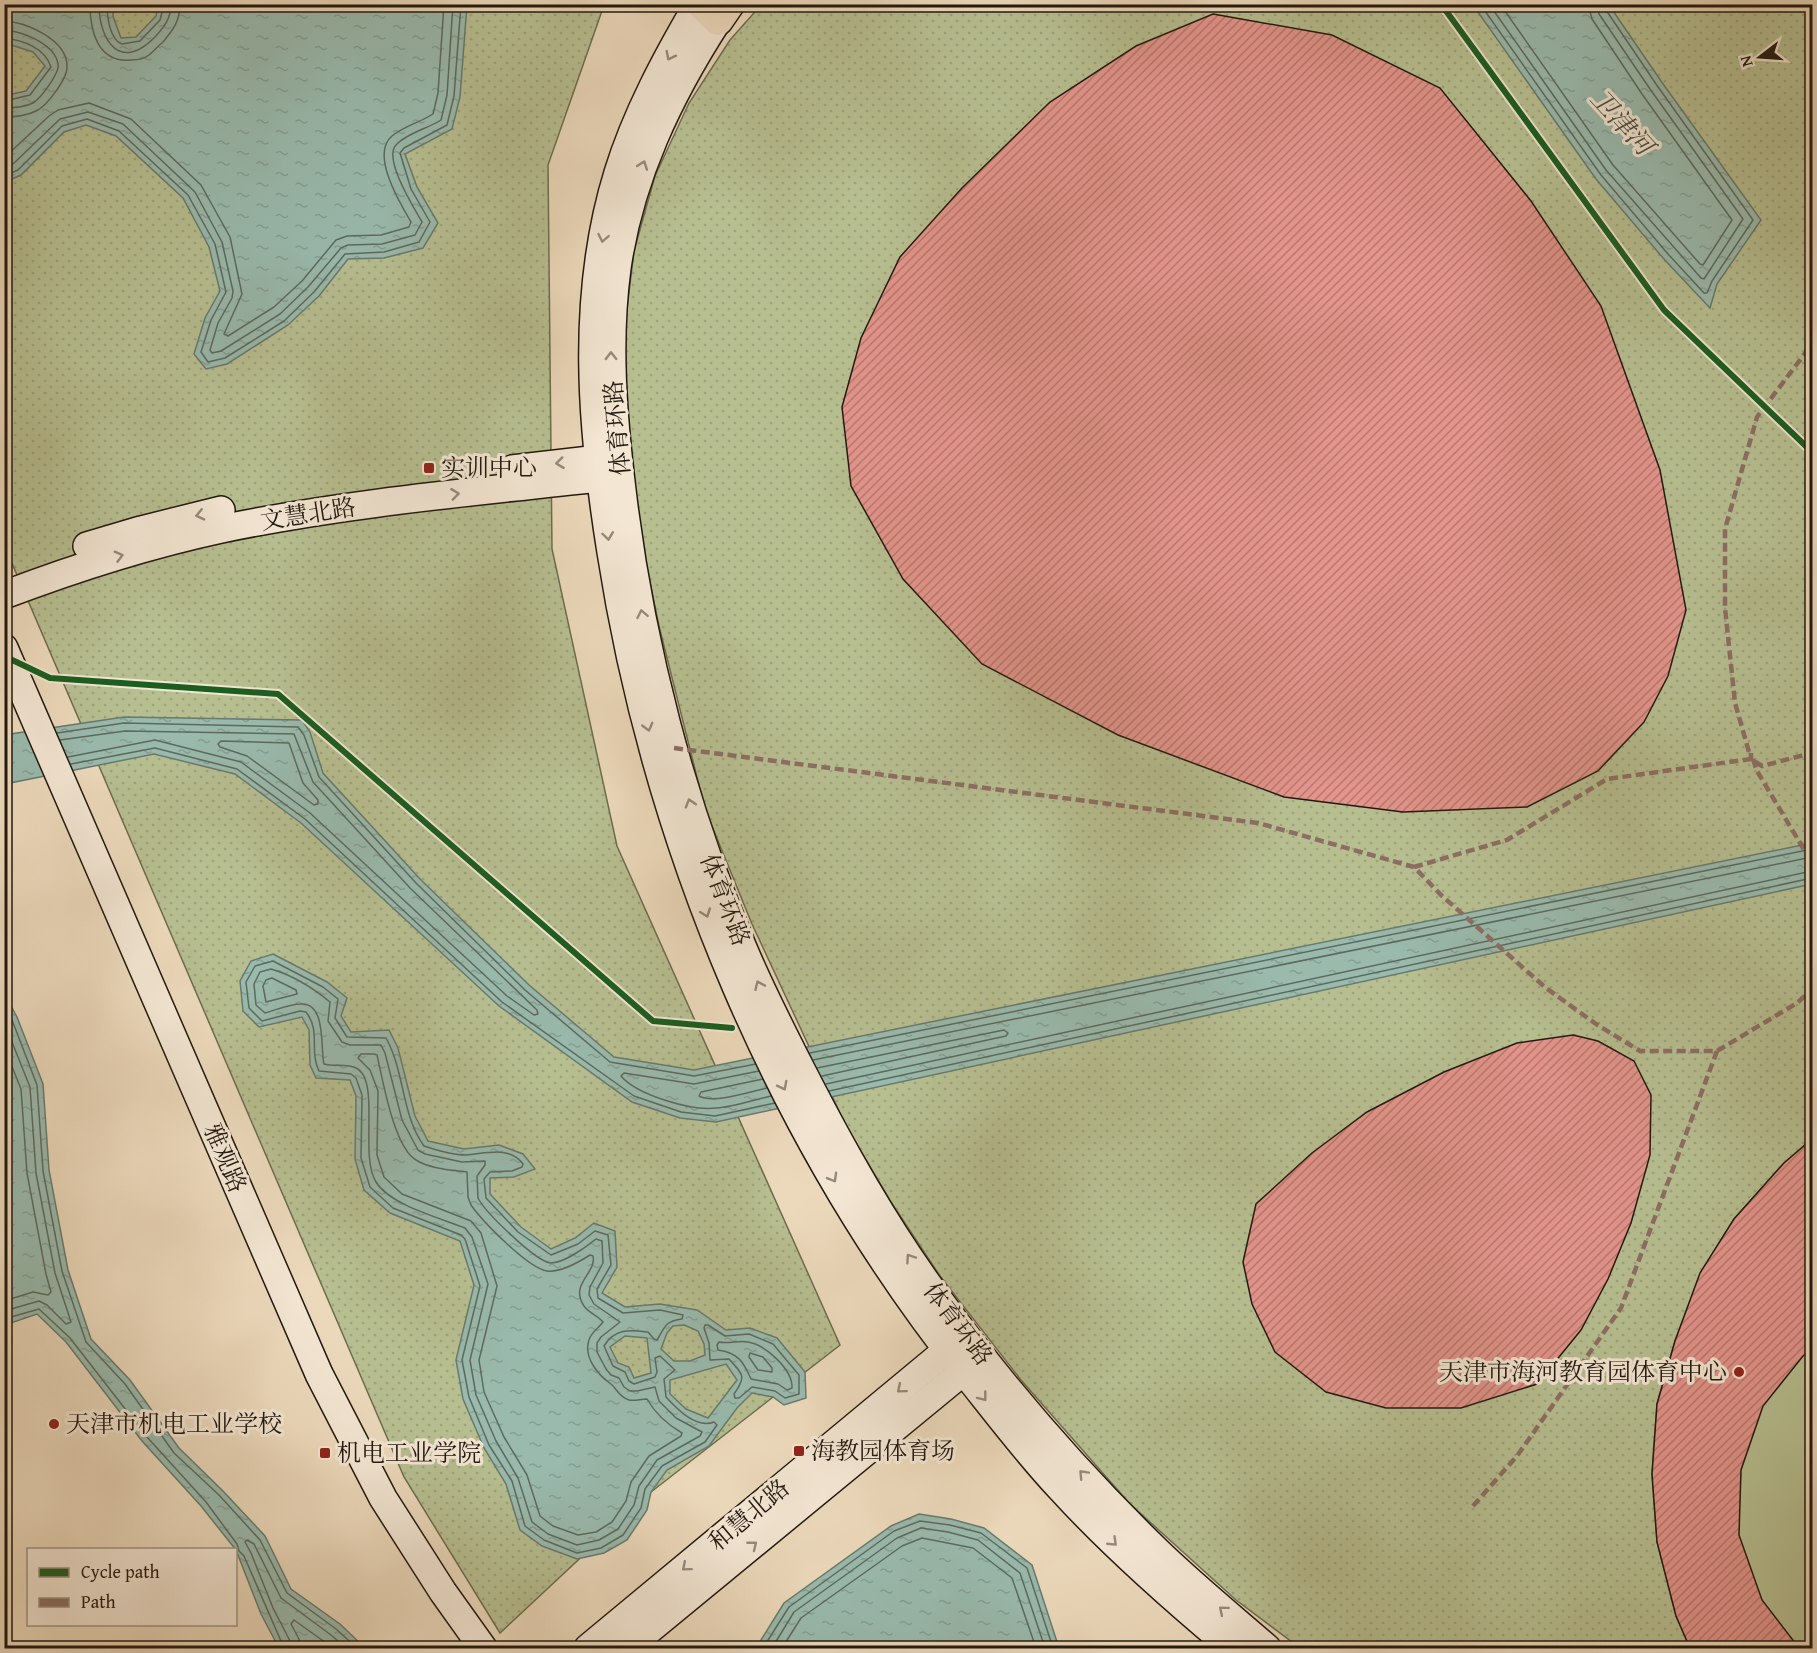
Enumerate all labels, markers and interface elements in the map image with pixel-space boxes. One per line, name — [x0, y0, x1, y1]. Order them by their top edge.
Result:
north arrow — [1730, 27, 1790, 87]
one-way arrow — [665, 49, 677, 60]
text: N — [1733, 52, 1759, 70]
water label: 卫津河 — [1582, 80, 1666, 166]
one-way arrow — [636, 160, 649, 171]
one-way arrow — [597, 233, 610, 243]
one-way arrow — [605, 352, 618, 361]
street label: 体育环路 — [595, 379, 638, 477]
place label: 实训中心 — [441, 450, 537, 485]
one-way arrow — [555, 456, 564, 469]
marker: 实训中心 — [422, 461, 436, 475]
one-way arrow — [451, 488, 460, 501]
street label: 文慧北路 — [258, 489, 358, 538]
one-way arrow — [196, 508, 206, 521]
one-way arrow — [602, 531, 614, 541]
one-way arrow — [114, 550, 124, 563]
one-way arrow — [636, 609, 649, 619]
one-way arrow — [641, 721, 653, 732]
one-way arrow — [685, 798, 697, 809]
street label: 体育环路 — [692, 849, 759, 951]
one-way arrow — [699, 907, 712, 918]
one-way arrow — [755, 980, 767, 991]
one-way arrow — [776, 1080, 787, 1090]
street label: 雅观路 — [195, 1118, 256, 1198]
one-way arrow — [826, 1172, 837, 1182]
one-way arrow — [906, 1254, 917, 1265]
street label: 体育环路 — [916, 1275, 1001, 1373]
place label: 天津市海河教育园体育中心 — [1439, 1354, 1727, 1389]
marker: 天津市海河教育园体育中心 — [1732, 1365, 1746, 1379]
one-way arrow — [897, 1381, 908, 1392]
one-way arrow — [976, 1390, 987, 1401]
place label: 天津市机电工业学校 — [66, 1406, 282, 1441]
marker: 天津市机电工业学校 — [47, 1417, 61, 1431]
place label: 海教园体育场 — [811, 1433, 955, 1468]
place label: 机电工业学院 — [337, 1435, 481, 1470]
marker: 海教园体育场 — [792, 1444, 806, 1458]
marker: 机电工业学院 — [318, 1446, 332, 1460]
street label: 和慧北路 — [701, 1470, 797, 1559]
one-way arrow — [1079, 1471, 1090, 1481]
one-way arrow — [1106, 1535, 1116, 1546]
one-way arrow — [746, 1541, 757, 1552]
legend — [27, 1548, 237, 1626]
text: Cycle path — [81, 1558, 160, 1585]
one-way arrow — [682, 1559, 693, 1570]
text: Path — [81, 1588, 116, 1615]
one-way arrow — [1219, 1606, 1230, 1617]

